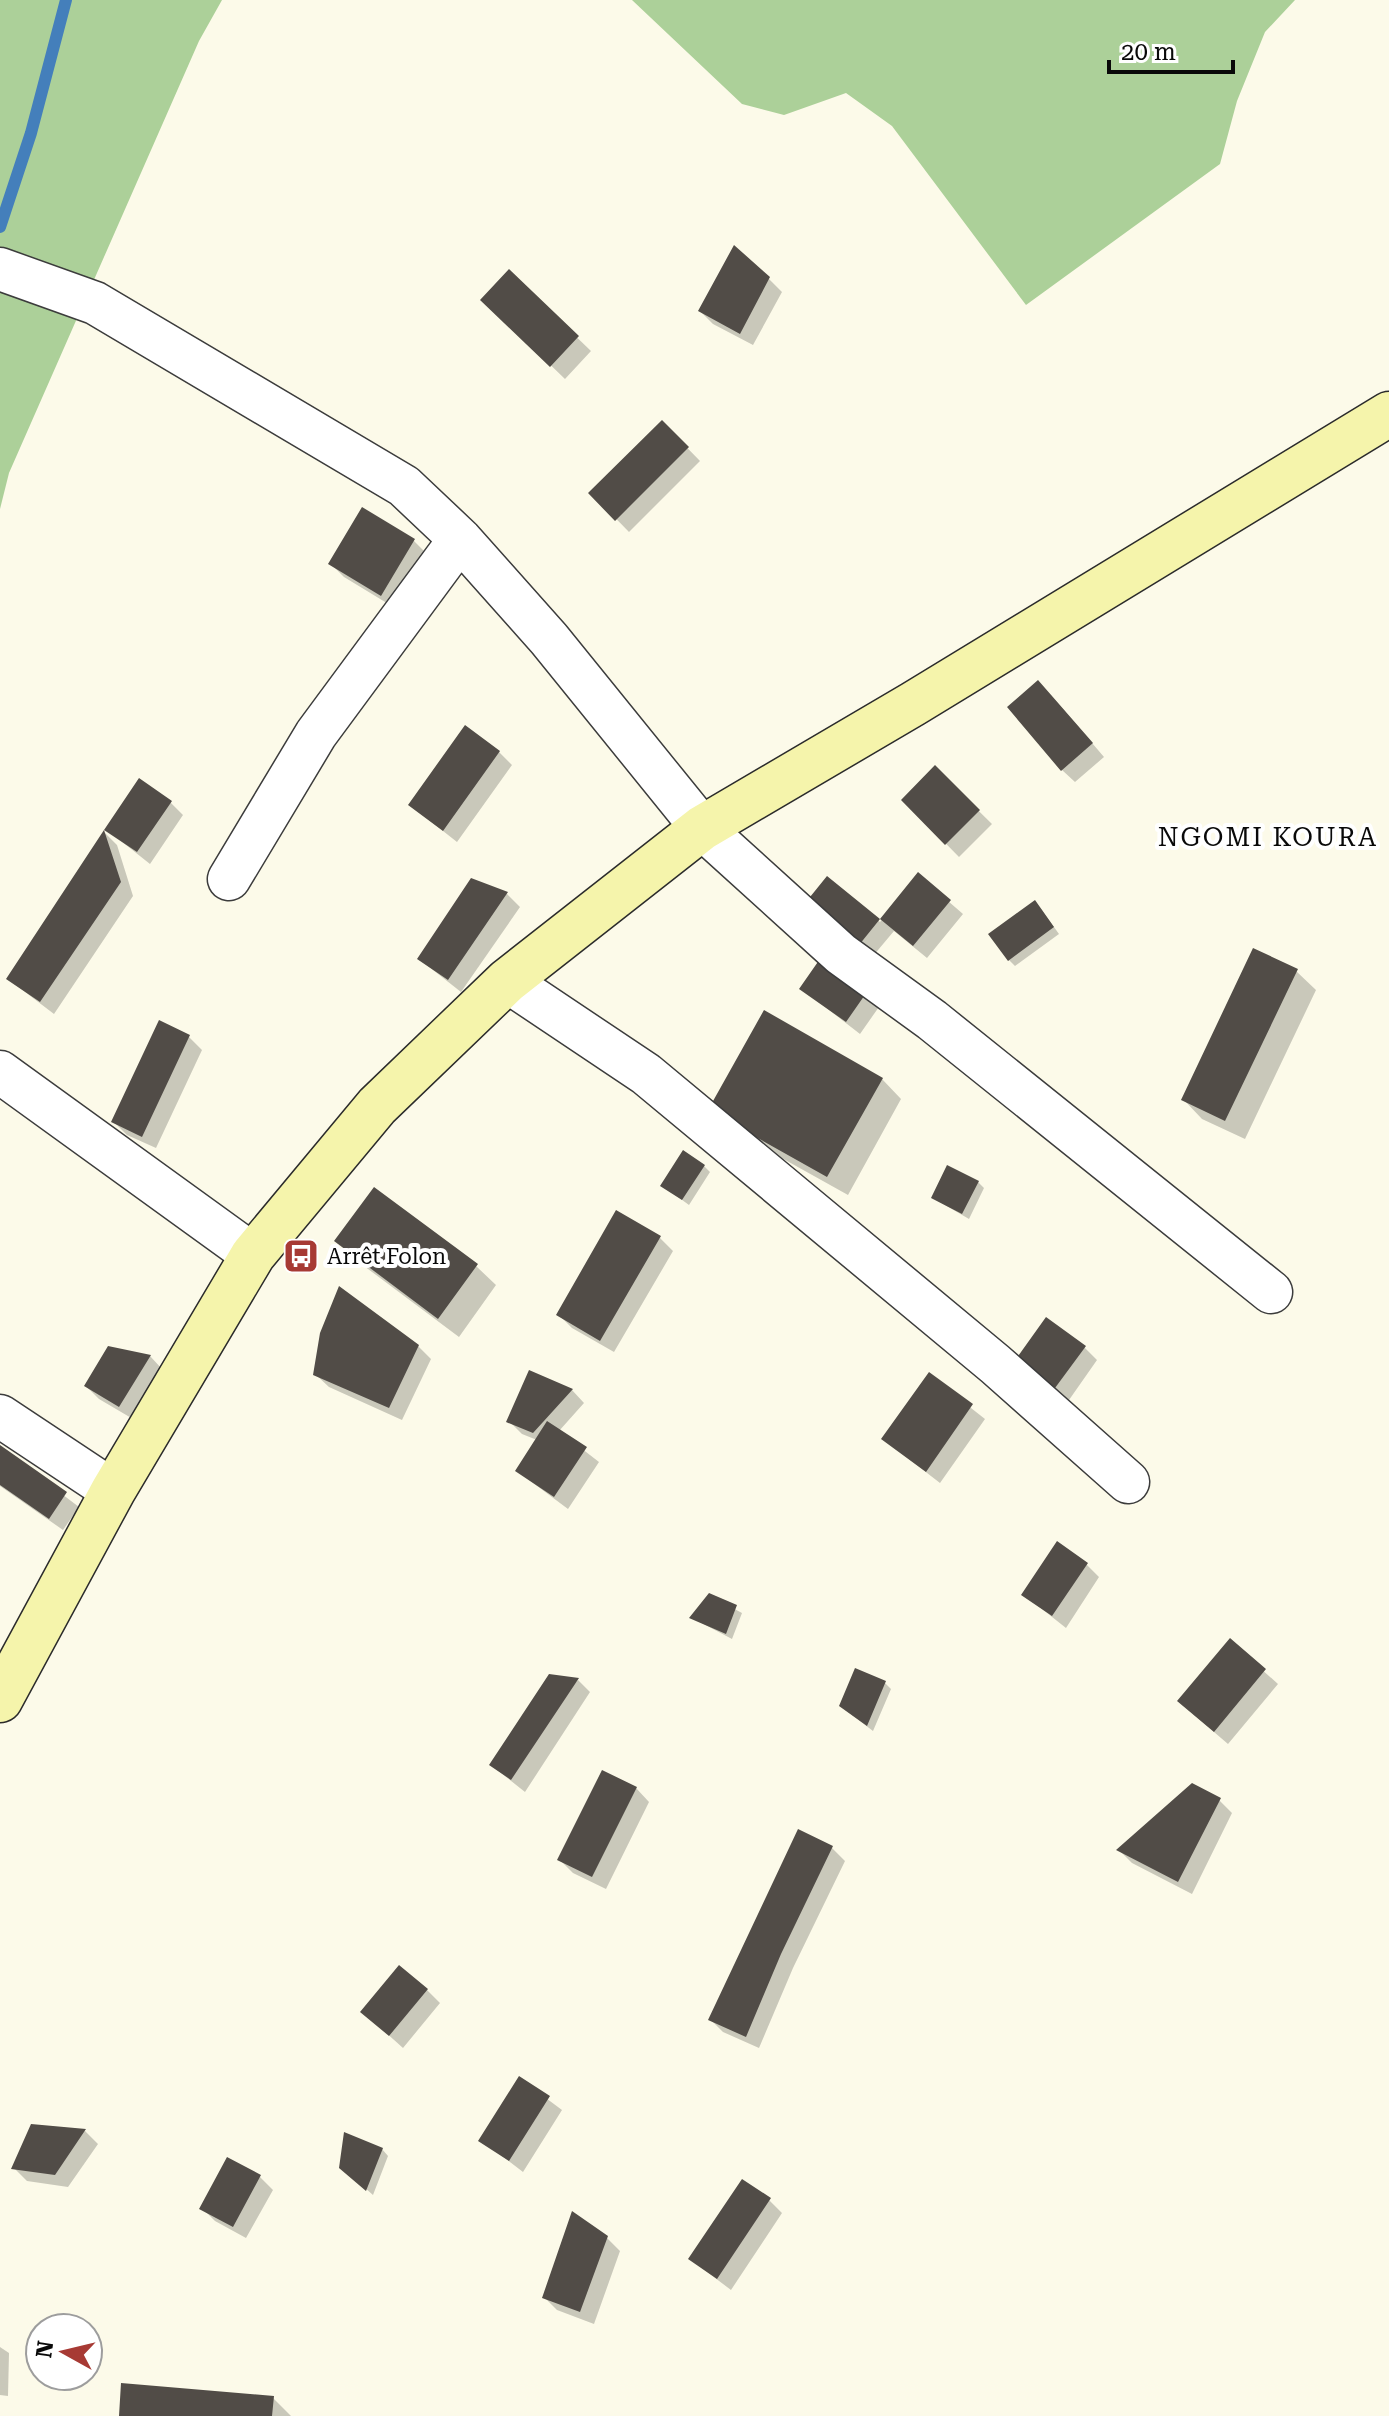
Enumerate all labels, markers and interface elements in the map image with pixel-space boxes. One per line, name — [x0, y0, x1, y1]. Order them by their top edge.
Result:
scale bar — [1109, 24, 1233, 74]
text: 20 m — [1121, 38, 1176, 66]
district label: NGOMI KOURA — [1158, 822, 1378, 852]
bus stop icon: Arrêt Folon — [282, 1237, 320, 1275]
place label: Arrêt Folon — [327, 1244, 446, 1269]
north arrow — [24, 2312, 104, 2392]
text: N — [31, 2339, 58, 2359]

